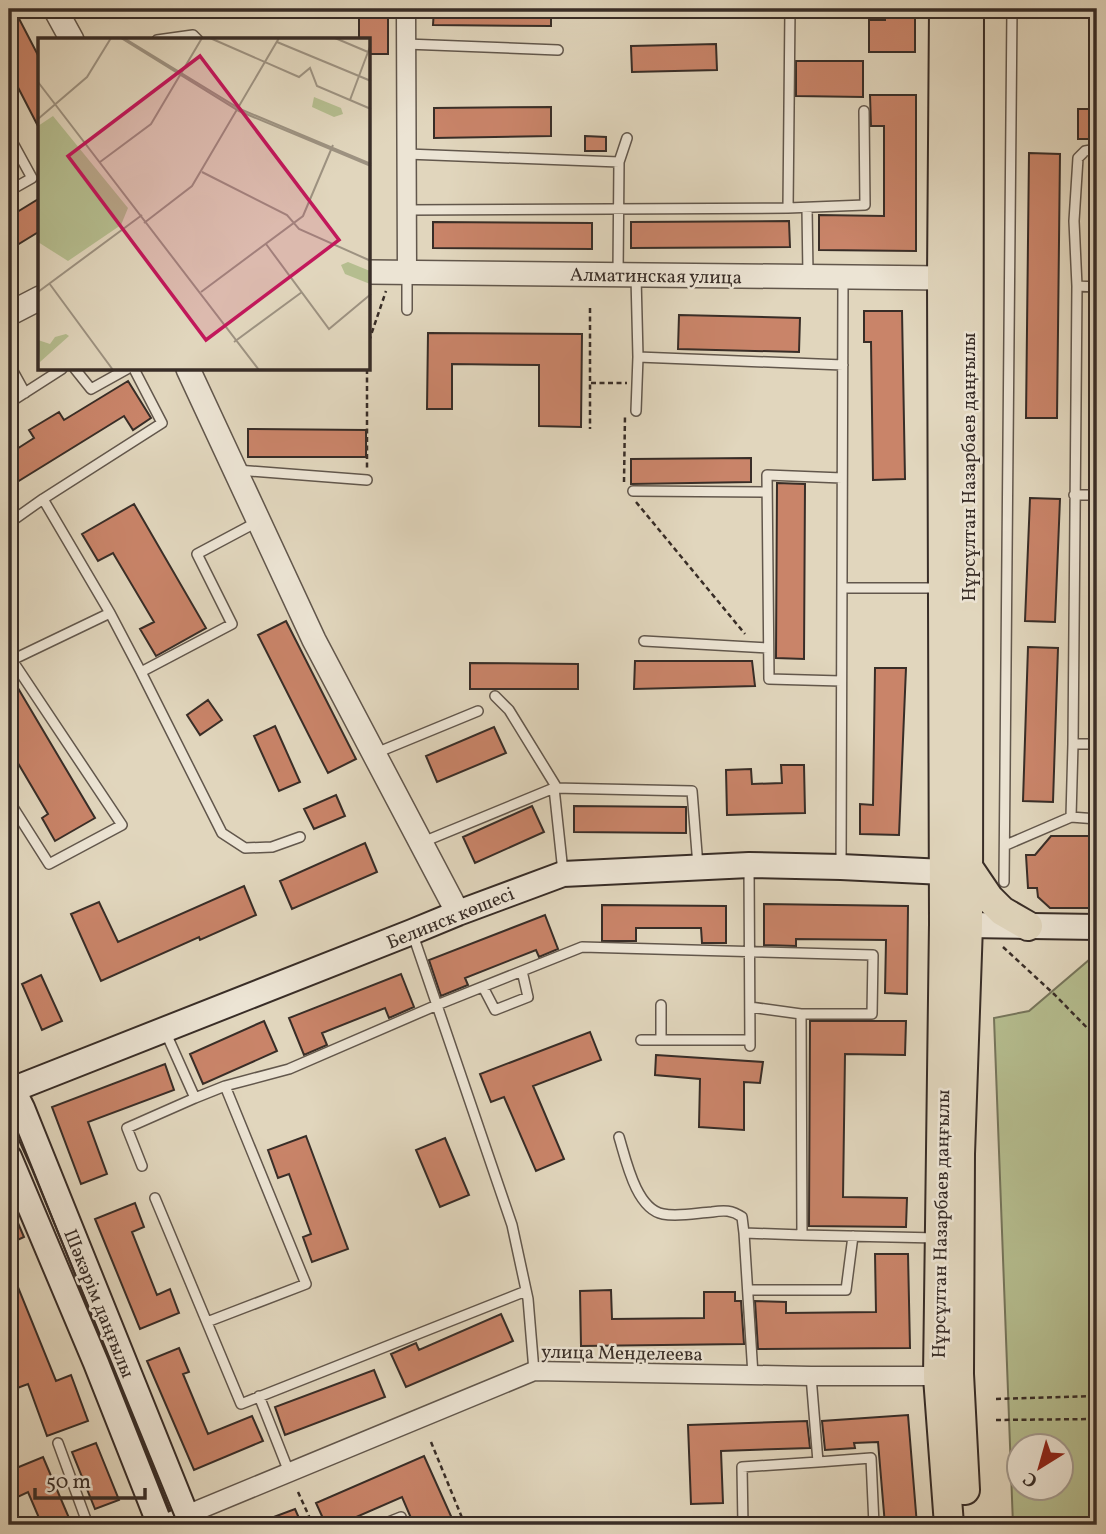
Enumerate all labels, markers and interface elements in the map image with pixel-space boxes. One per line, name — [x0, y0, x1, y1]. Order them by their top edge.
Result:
inset map — [38, 38, 371, 371]
street label: Алматинская улица — [570, 262, 742, 291]
street label: Нұрсұлтан Назарбаев даңғылы — [957, 333, 983, 601]
street label: Белинск көшесі — [383, 881, 519, 956]
street label: Нұрсұлтан Назарбаев даңғылы — [927, 1089, 957, 1359]
street label: Шәкәрім даңғылы — [56, 1225, 140, 1382]
street label: улица Менделеева — [541, 1340, 703, 1368]
north arrow — [1004, 1432, 1074, 1502]
scale bar — [35, 1457, 145, 1501]
text: С — [1018, 1465, 1044, 1493]
text: 50 m — [46, 1468, 91, 1497]

